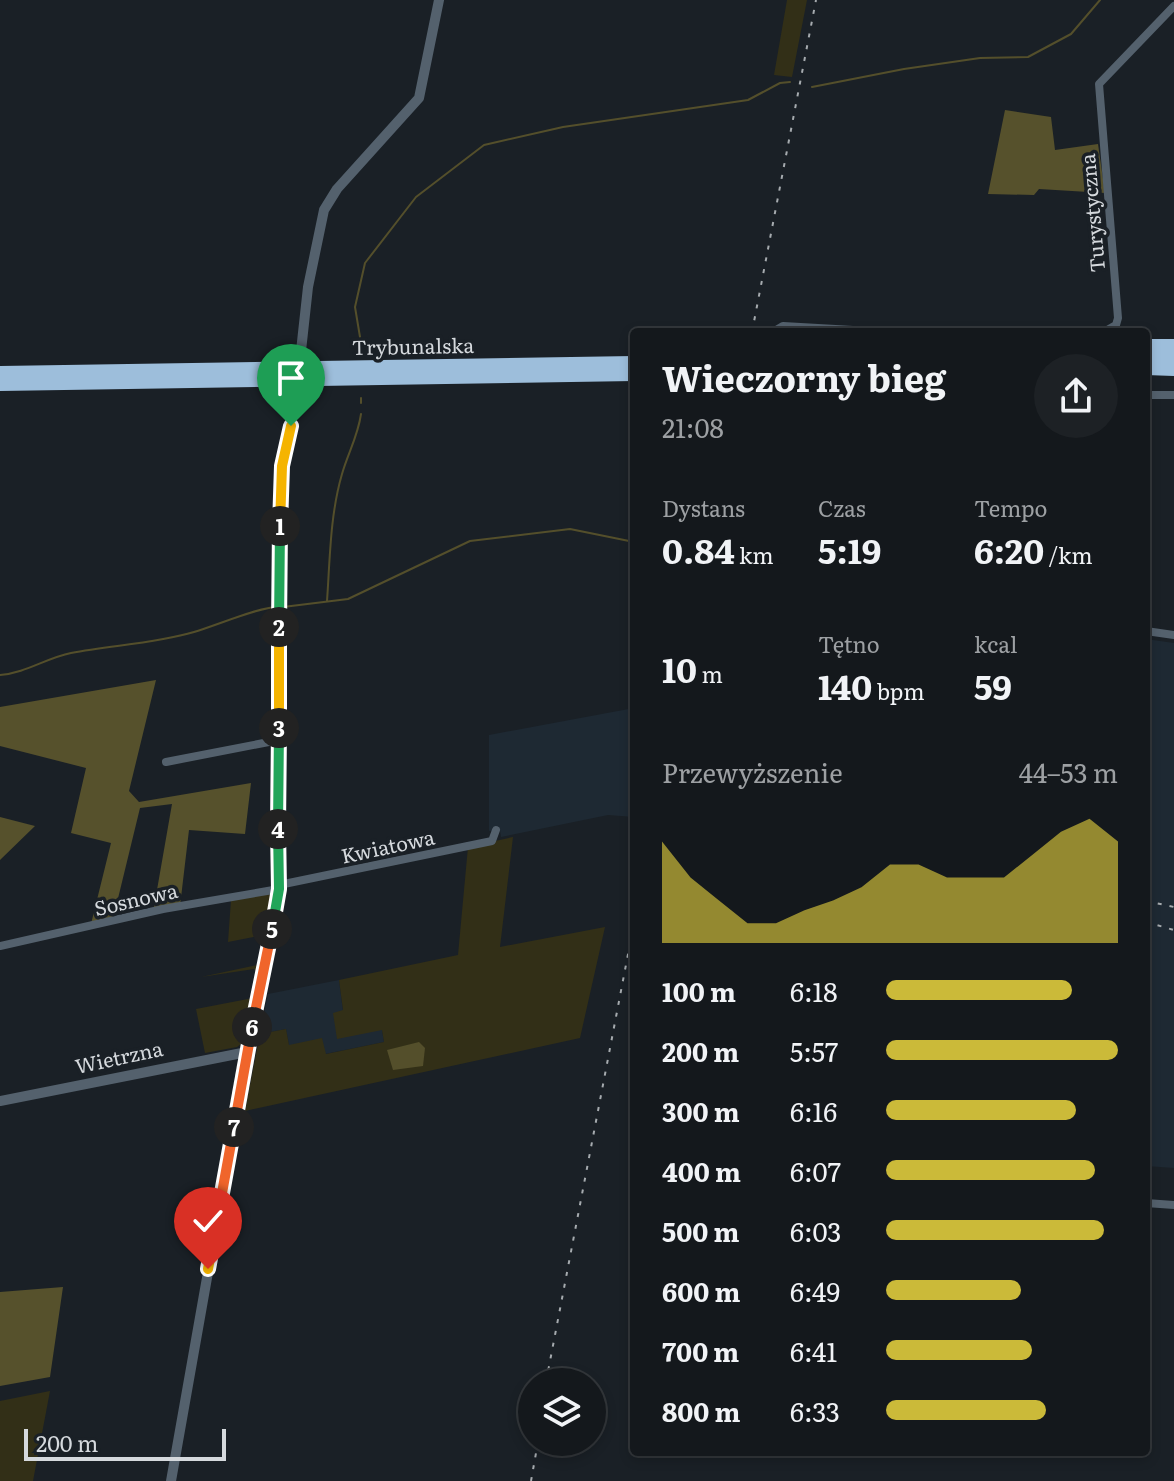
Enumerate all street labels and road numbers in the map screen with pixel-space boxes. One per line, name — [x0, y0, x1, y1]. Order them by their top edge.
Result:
street label: Turystyczna — [1071, 152, 1111, 274]
street label: Trybunalska — [352, 329, 475, 361]
street label: Kwiatowa — [338, 820, 437, 870]
street label: Sosnowa — [91, 874, 180, 922]
street label: Wietrzna — [72, 1032, 165, 1080]

